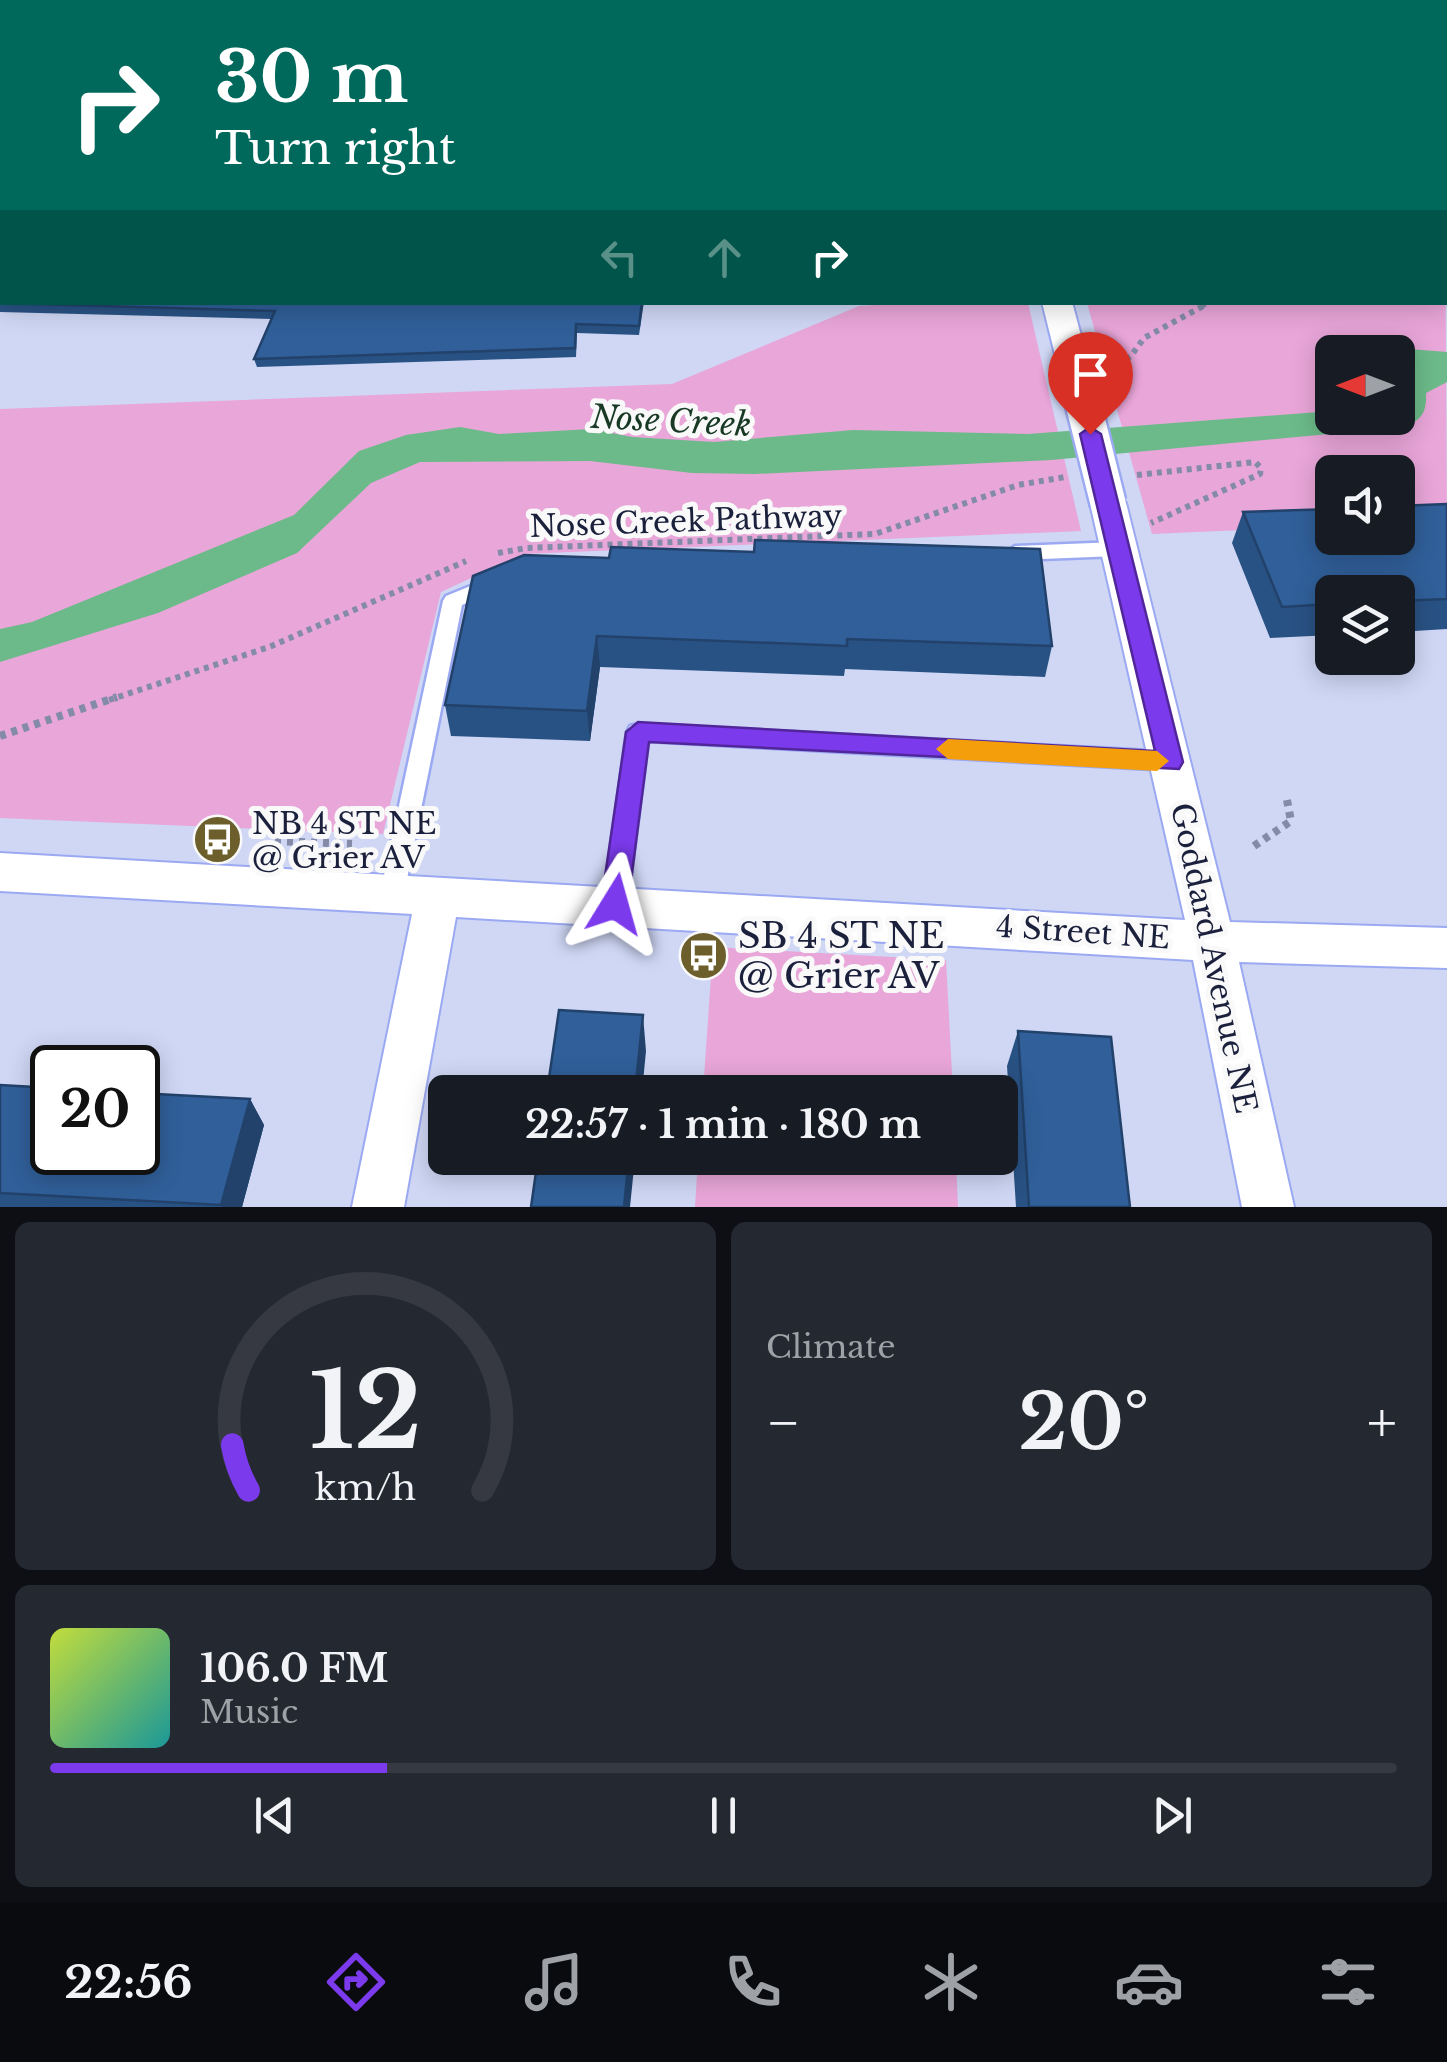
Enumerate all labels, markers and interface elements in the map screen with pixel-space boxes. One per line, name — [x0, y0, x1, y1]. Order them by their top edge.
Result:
text: 30 m — [215, 34, 408, 121]
icon: right — [50, 40, 180, 170]
text: Turn right — [215, 120, 456, 176]
icon: left — [592, 230, 647, 285]
icon: ahead — [697, 230, 752, 285]
icon: right — [802, 230, 857, 285]
pin — [1048, 332, 1133, 435]
north arrow — [1315, 335, 1415, 435]
map controls — [1315, 335, 1415, 675]
icon: arrive — [1063, 347, 1118, 402]
water label: Nose Creek — [589, 397, 752, 445]
button: sound — [1315, 455, 1415, 555]
street label: Nose Creek Pathway — [529, 497, 843, 545]
button: layers — [1315, 575, 1415, 675]
street label: Goddard Avenue NE — [1163, 800, 1265, 1116]
place label: NB 4 ST NE @ Grier AV — [252, 805, 437, 876]
bus stop icon: NB 4 ST NE @ Grier AV — [191, 814, 243, 866]
position arrow — [563, 852, 667, 956]
street label: 4 Street NE — [995, 907, 1171, 957]
place label: SB 4 ST NE @ Grier AV — [738, 914, 944, 997]
bus stop icon: SB 4 ST NE @ Grier AV — [677, 929, 729, 981]
speed limit sign: 20 — [30, 1045, 160, 1175]
text: 22:57 · 1 min · 180 m — [525, 1101, 921, 1148]
text: Climate — [766, 1327, 895, 1367]
text: 12 — [309, 1347, 422, 1476]
text: 20° — [1019, 1376, 1149, 1469]
text: − — [766, 1389, 801, 1457]
text: + — [1367, 1389, 1397, 1457]
text: km/h — [315, 1465, 416, 1510]
text: 106.0 FM — [200, 1645, 388, 1692]
text: Music — [200, 1692, 298, 1732]
icon: previous — [247, 1788, 302, 1843]
icon: pause — [696, 1788, 751, 1843]
icon: next — [1145, 1788, 1200, 1843]
icon: directions — [321, 1947, 391, 2017]
icon: music — [519, 1947, 589, 2017]
icon: phone — [718, 1947, 788, 2017]
icon: climate — [916, 1947, 986, 2017]
icon: car — [1114, 1947, 1184, 2017]
icon: filters — [1313, 1947, 1383, 2017]
text: 22:56 — [64, 1954, 193, 2010]

